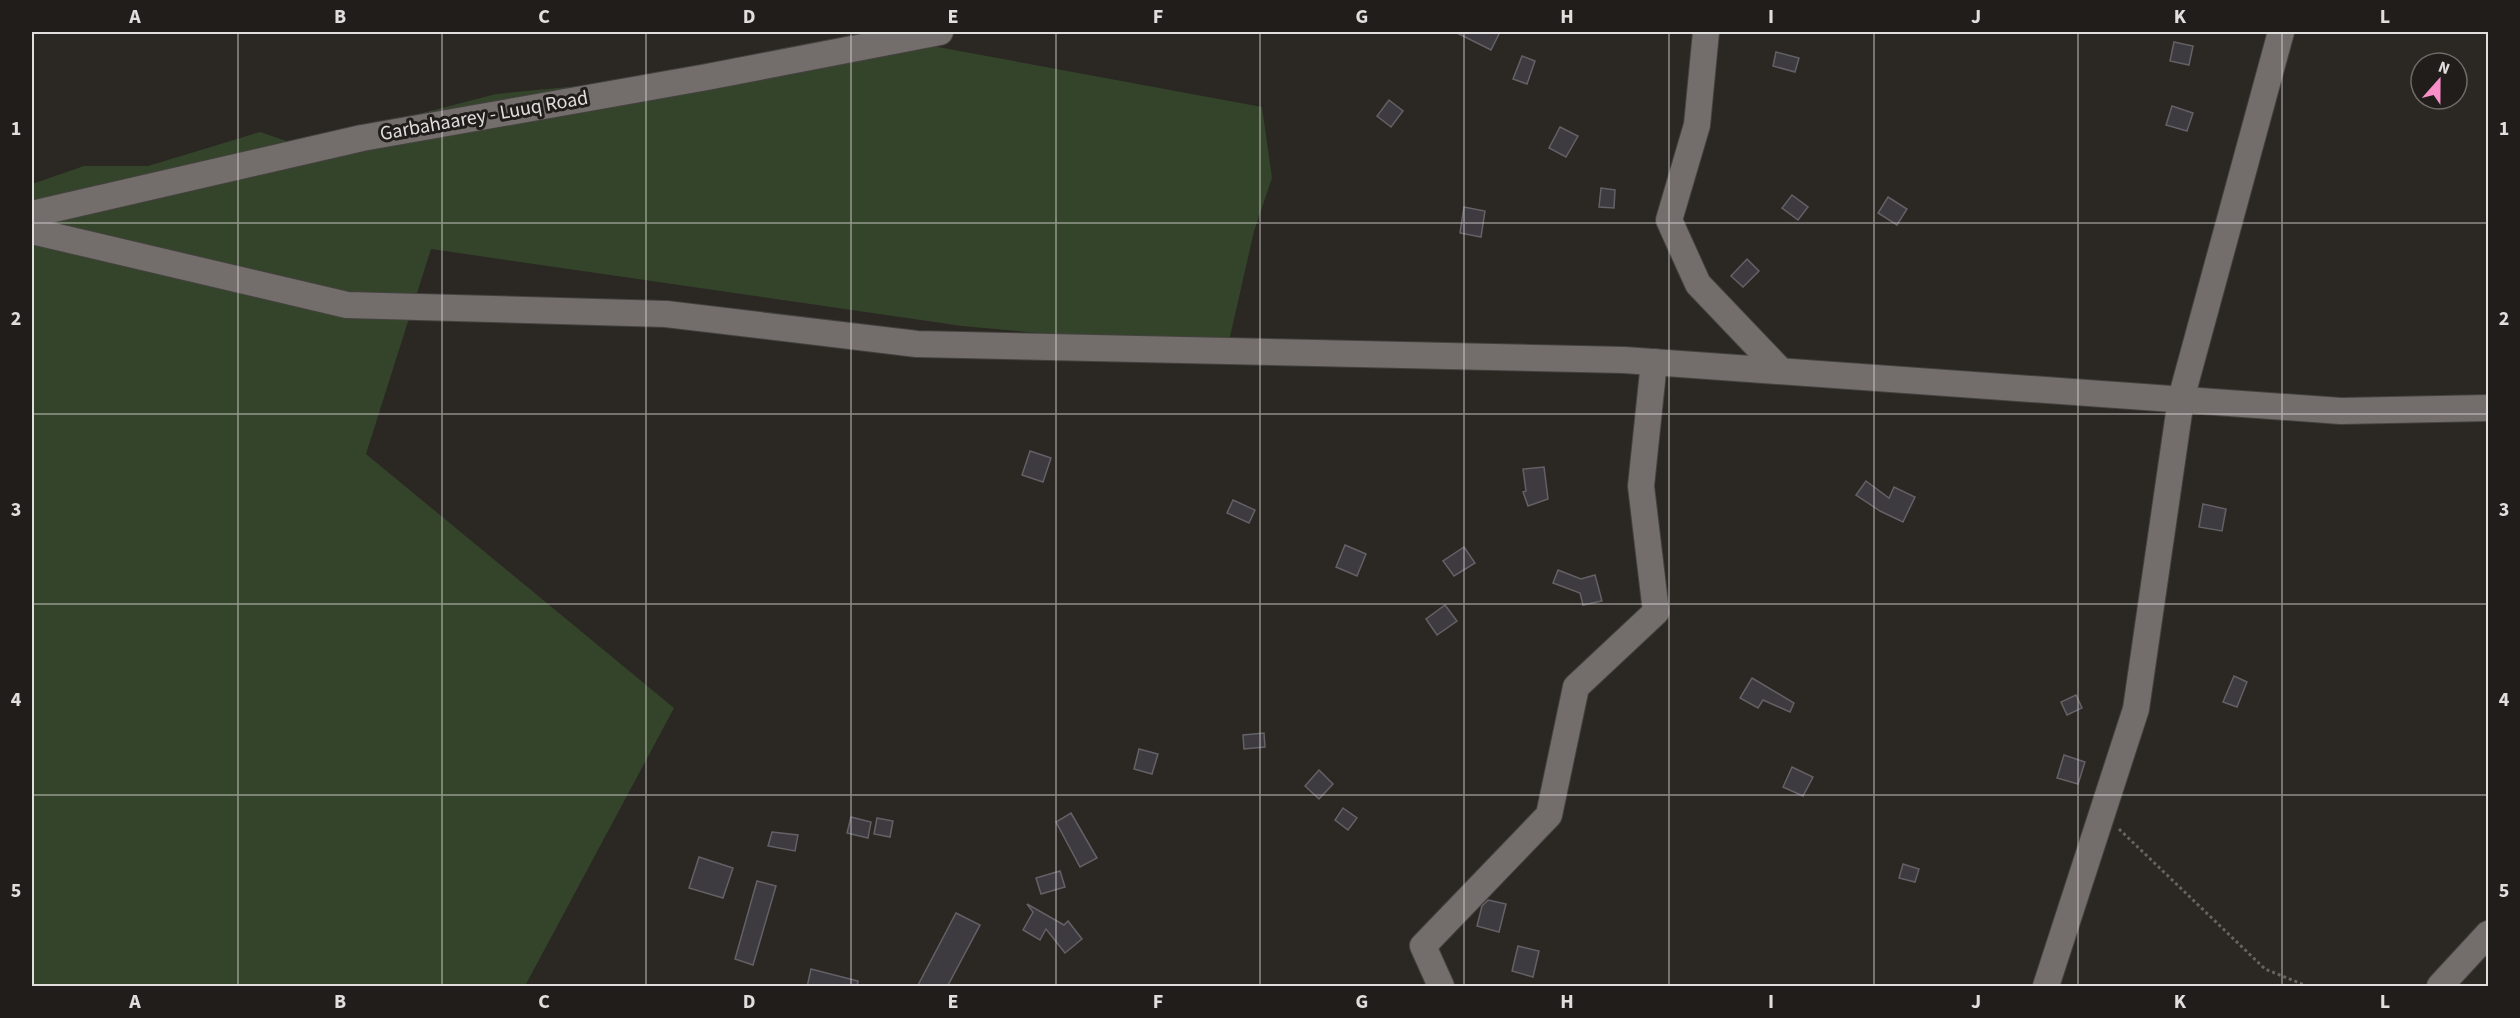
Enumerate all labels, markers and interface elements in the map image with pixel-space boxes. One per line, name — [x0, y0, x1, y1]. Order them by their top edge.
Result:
text: A — [128, 3, 141, 31]
text: B — [334, 3, 346, 31]
text: C — [538, 3, 550, 31]
text: D — [743, 3, 755, 31]
text: E — [948, 3, 958, 31]
text: F — [1153, 3, 1163, 31]
text: G — [1356, 3, 1368, 31]
text: H — [1560, 3, 1574, 31]
text: I — [1768, 3, 1774, 31]
text: J — [1971, 3, 1981, 31]
text: K — [2174, 3, 2187, 31]
text: L — [2380, 3, 2390, 31]
north arrow — [2409, 51, 2469, 111]
text: N — [2435, 56, 2453, 80]
street label: Garbahaarey - Luuq Road — [378, 84, 590, 148]
text: 1 — [11, 115, 21, 143]
text: 1 — [2499, 115, 2509, 143]
text: 2 — [11, 305, 21, 333]
text: 2 — [2499, 305, 2509, 333]
text: 3 — [11, 496, 21, 524]
text: 3 — [2499, 496, 2509, 524]
text: 4 — [11, 686, 22, 714]
text: 4 — [2499, 686, 2510, 714]
text: 5 — [11, 877, 21, 905]
text: 5 — [2499, 877, 2509, 905]
text: A — [128, 988, 141, 1016]
text: B — [334, 988, 346, 1016]
text: C — [538, 988, 550, 1016]
text: D — [743, 988, 755, 1016]
text: E — [948, 988, 958, 1016]
text: F — [1153, 988, 1163, 1016]
text: G — [1356, 988, 1368, 1016]
text: H — [1560, 988, 1574, 1016]
text: I — [1768, 988, 1774, 1016]
text: J — [1971, 988, 1981, 1016]
text: K — [2174, 988, 2187, 1016]
text: L — [2380, 988, 2390, 1016]

